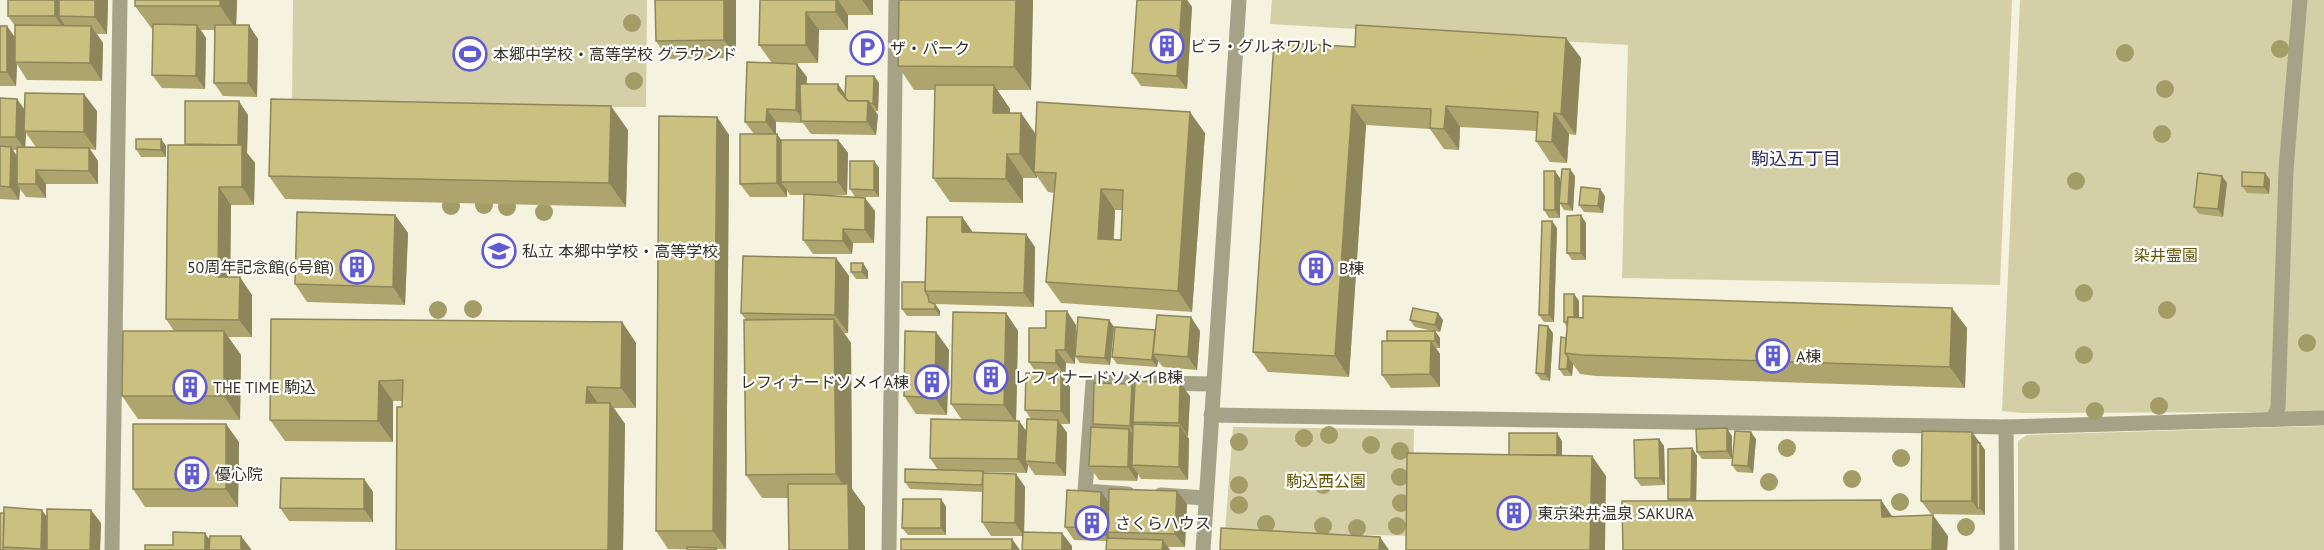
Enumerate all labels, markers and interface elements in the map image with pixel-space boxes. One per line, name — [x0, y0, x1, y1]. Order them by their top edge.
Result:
building icon: ビラ・グルネワルト — [1149, 28, 1185, 64]
parking icon: ザ・パーク — [849, 30, 885, 66]
sports icon: 本郷中学校・高等学校 グラウンド — [452, 36, 488, 72]
place label: ビラ・グルネワルト — [1190, 36, 1334, 56]
place label: ザ・パーク — [890, 38, 970, 58]
place label: 本郷中学校・高等学校 グラウンド — [493, 44, 737, 64]
district label: 駒込五丁目 — [1751, 147, 1841, 170]
school or university icon: 私立 本郷中学校・高等学校 — [481, 233, 517, 269]
place label: 私立 本郷中学校・高等学校 — [522, 241, 718, 261]
park label: 染井霊園 — [2134, 245, 2198, 265]
building icon: 50周年記念館(6号館) — [339, 249, 375, 285]
building icon: B棟 — [1298, 250, 1334, 286]
place label: 50周年記念館(6号館) — [187, 257, 334, 277]
place label: B棟 — [1339, 258, 1364, 278]
building icon: A棟 — [1755, 338, 1791, 374]
place label: A棟 — [1796, 346, 1821, 366]
building icon: レフィナードソメイB棟 — [973, 359, 1009, 395]
building icon: レフィナードソメイA棟 — [914, 364, 950, 400]
place label: レフィナードソメイB棟 — [1014, 367, 1183, 387]
building icon: THE TIME 駒込 — [172, 369, 208, 405]
place label: レフィナードソメイA棟 — [740, 372, 909, 392]
place label: THE TIME 駒込 — [213, 377, 316, 397]
building icon: 優心院 — [174, 456, 210, 492]
place label: 優心院 — [215, 464, 263, 484]
park label: 駒込西公園 — [1286, 471, 1366, 491]
building icon: 東京染井温泉 SAKURA — [1496, 495, 1532, 531]
place label: 東京染井温泉 SAKURA — [1537, 503, 1694, 523]
building icon: さくらハウス — [1074, 505, 1110, 541]
place label: さくらハウス — [1115, 513, 1211, 533]

